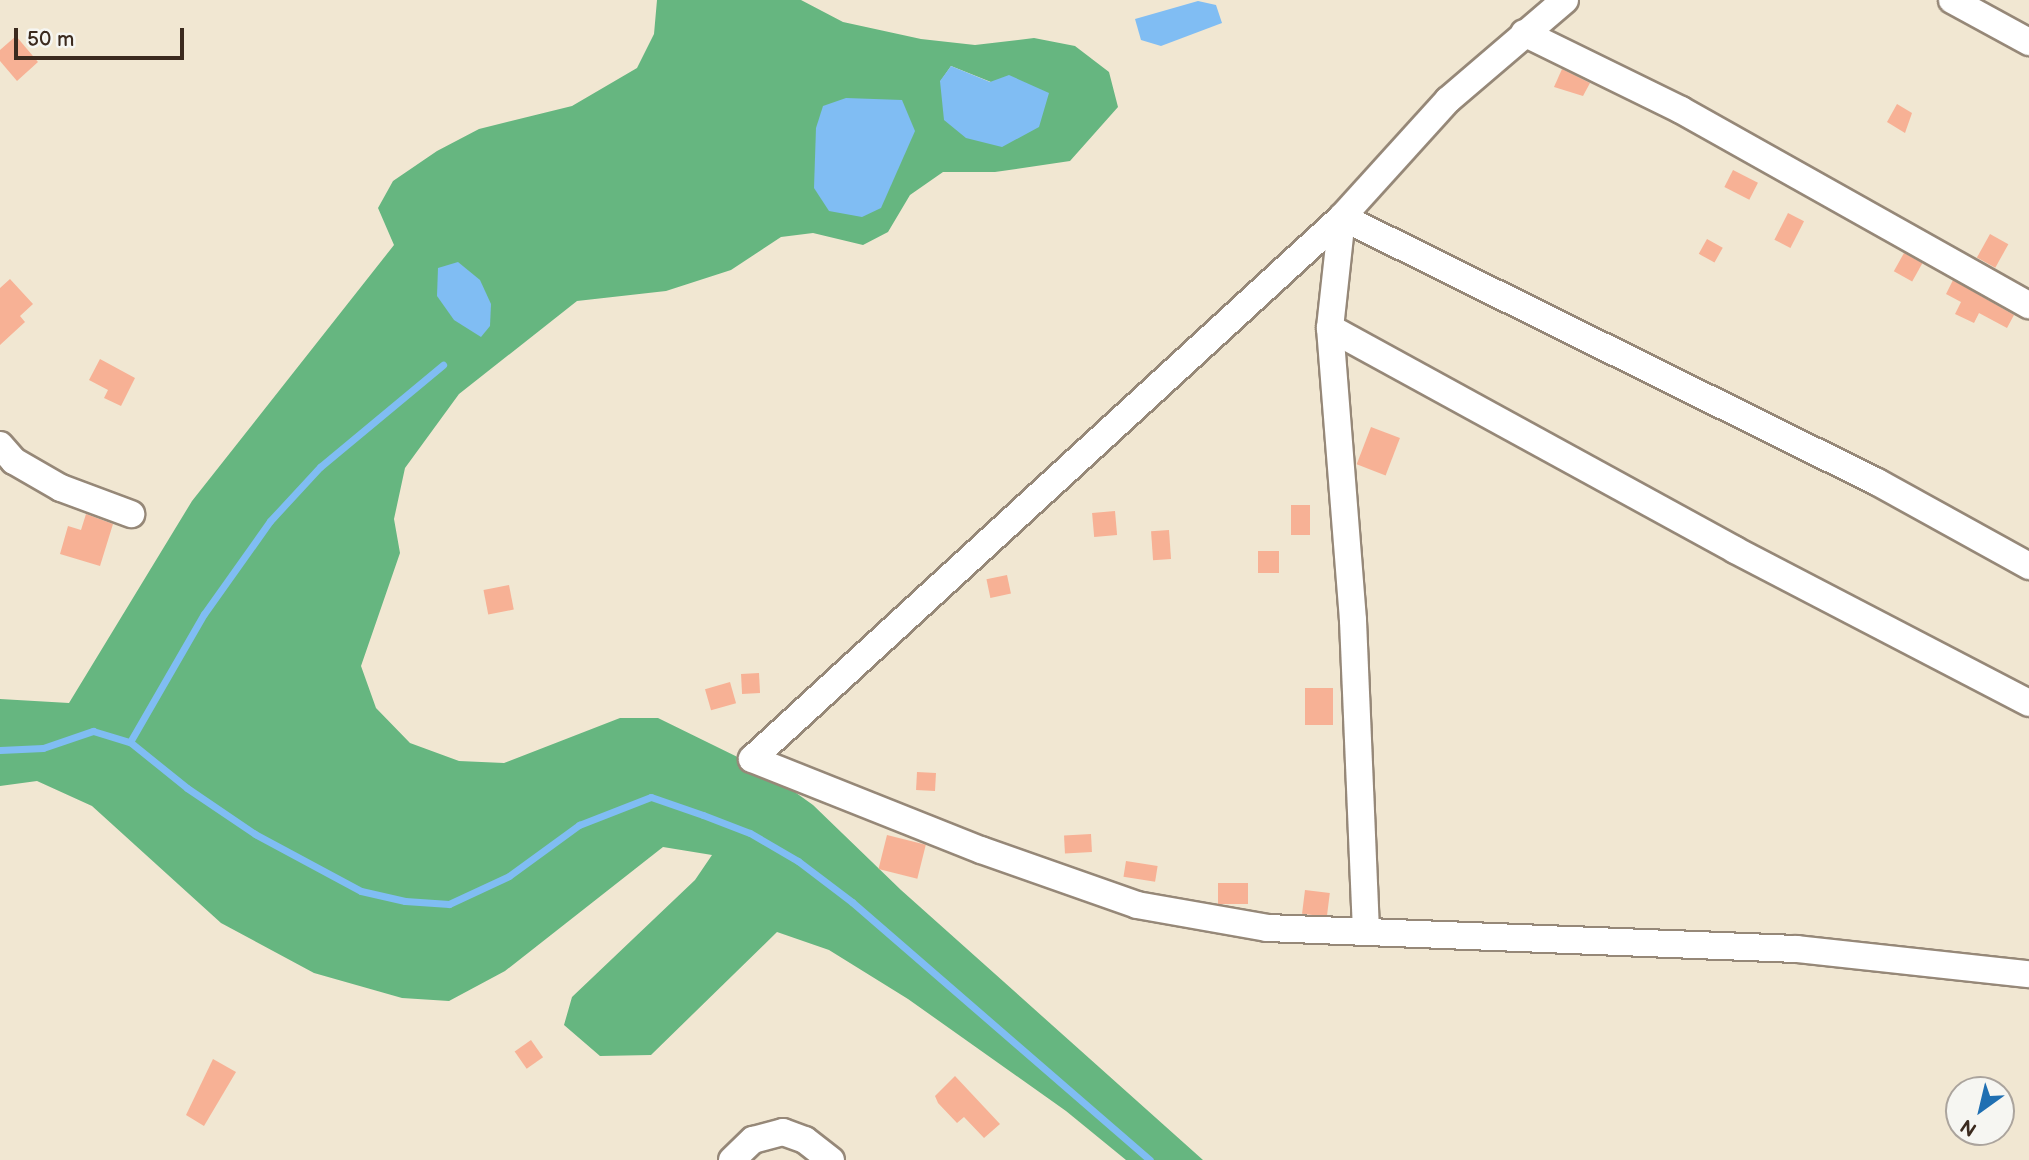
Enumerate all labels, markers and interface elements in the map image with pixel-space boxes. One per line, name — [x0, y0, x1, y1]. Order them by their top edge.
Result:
scale bar — [18, 14, 187, 58]
text: 50 m — [27, 27, 74, 52]
north arrow — [1945, 1076, 2015, 1146]
text: N — [1957, 1114, 1981, 1141]

